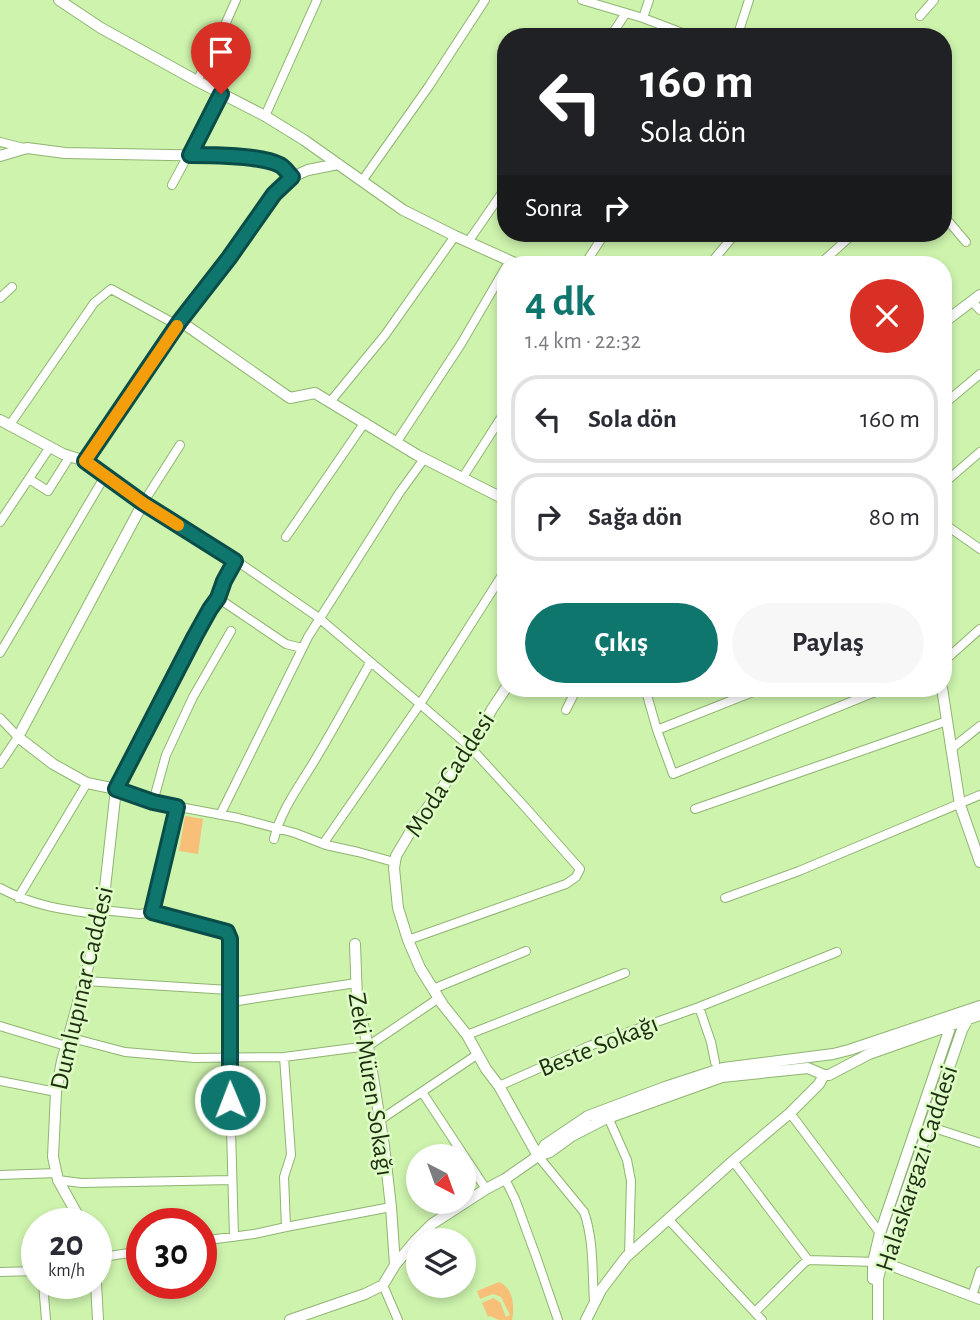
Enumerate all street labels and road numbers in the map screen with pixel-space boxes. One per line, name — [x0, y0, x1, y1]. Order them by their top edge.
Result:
street label: Moda Caddesi — [400, 708, 500, 842]
street label: Dumlupınar Caddesi — [46, 884, 118, 1092]
street label: Zeki Müren Sokağı — [344, 991, 398, 1178]
street label: Beste Sokağı — [535, 1010, 662, 1082]
street label: Halaskargazi Caddesi — [871, 1062, 963, 1274]

